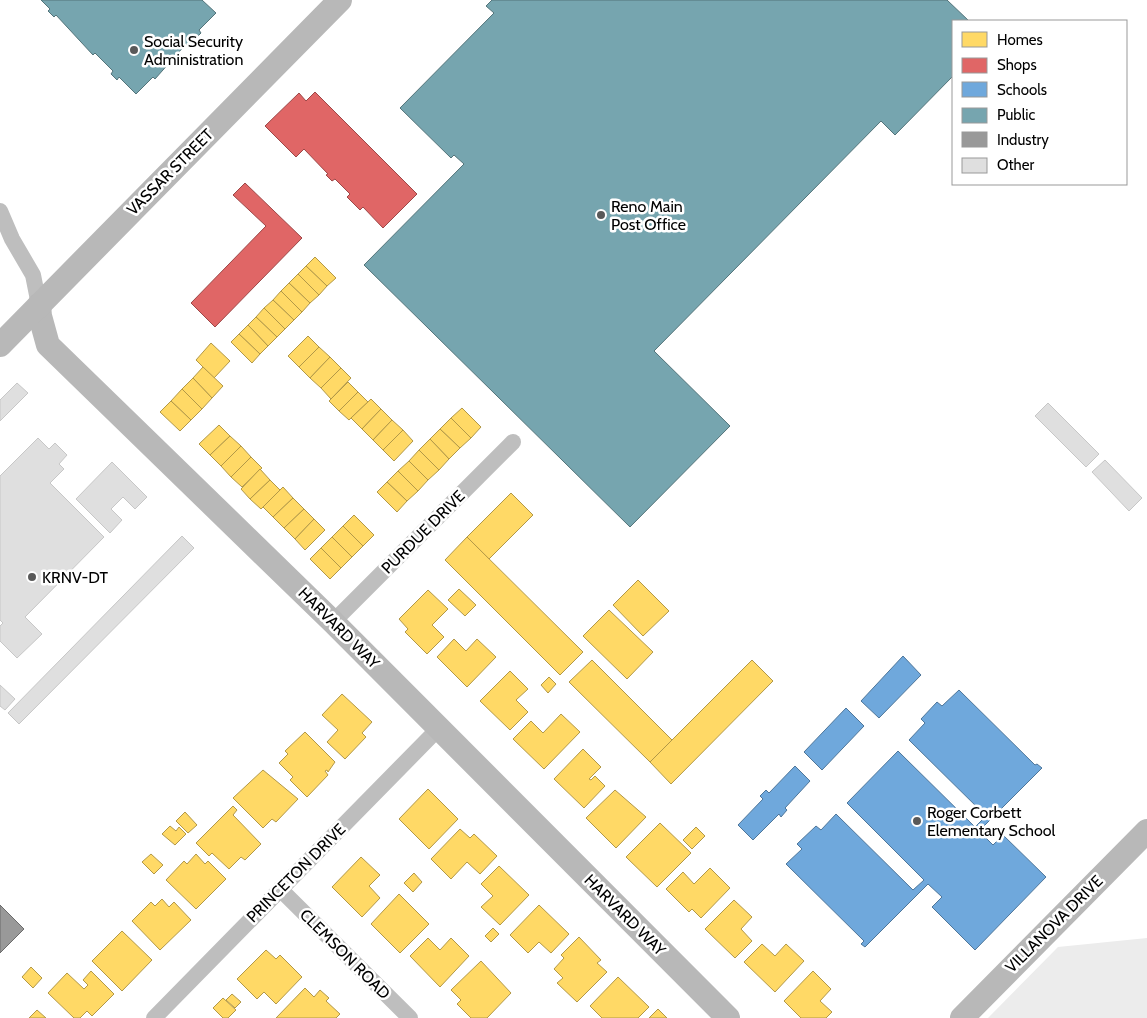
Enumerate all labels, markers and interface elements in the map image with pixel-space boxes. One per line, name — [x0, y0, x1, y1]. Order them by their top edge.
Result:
legend — [952, 20, 1127, 185]
text: Homes — [997, 31, 1043, 49]
place label: Social Security Administration — [144, 32, 243, 69]
marker: Social Security Administration — [128, 44, 140, 56]
text: Shops — [997, 56, 1037, 74]
text: Schools — [997, 81, 1047, 99]
text: Public — [997, 106, 1035, 124]
street label: VASSAR STREET — [123, 125, 217, 219]
text: Industry — [997, 131, 1049, 149]
text: Other — [997, 156, 1034, 174]
place label: Reno Main Post Office — [611, 197, 686, 234]
marker: Reno Main Post Office — [595, 209, 607, 221]
street label: PURDUE DRIVE — [377, 486, 469, 578]
place label: KRNV-DT — [42, 568, 108, 587]
marker: KRNV-DT — [26, 571, 38, 583]
street label: HARVARD WAY — [294, 583, 384, 673]
place label: Roger Corbett Elementary School — [927, 803, 1055, 840]
marker: Roger Corbett Elementary School — [911, 815, 923, 827]
street label: PRINCETON DRIVE — [243, 819, 350, 926]
street label: HARVARD WAY — [580, 870, 670, 960]
street label: VILLANOVA DRIVE — [1001, 871, 1107, 977]
street label: CLEMSON ROAD — [296, 905, 394, 1003]

